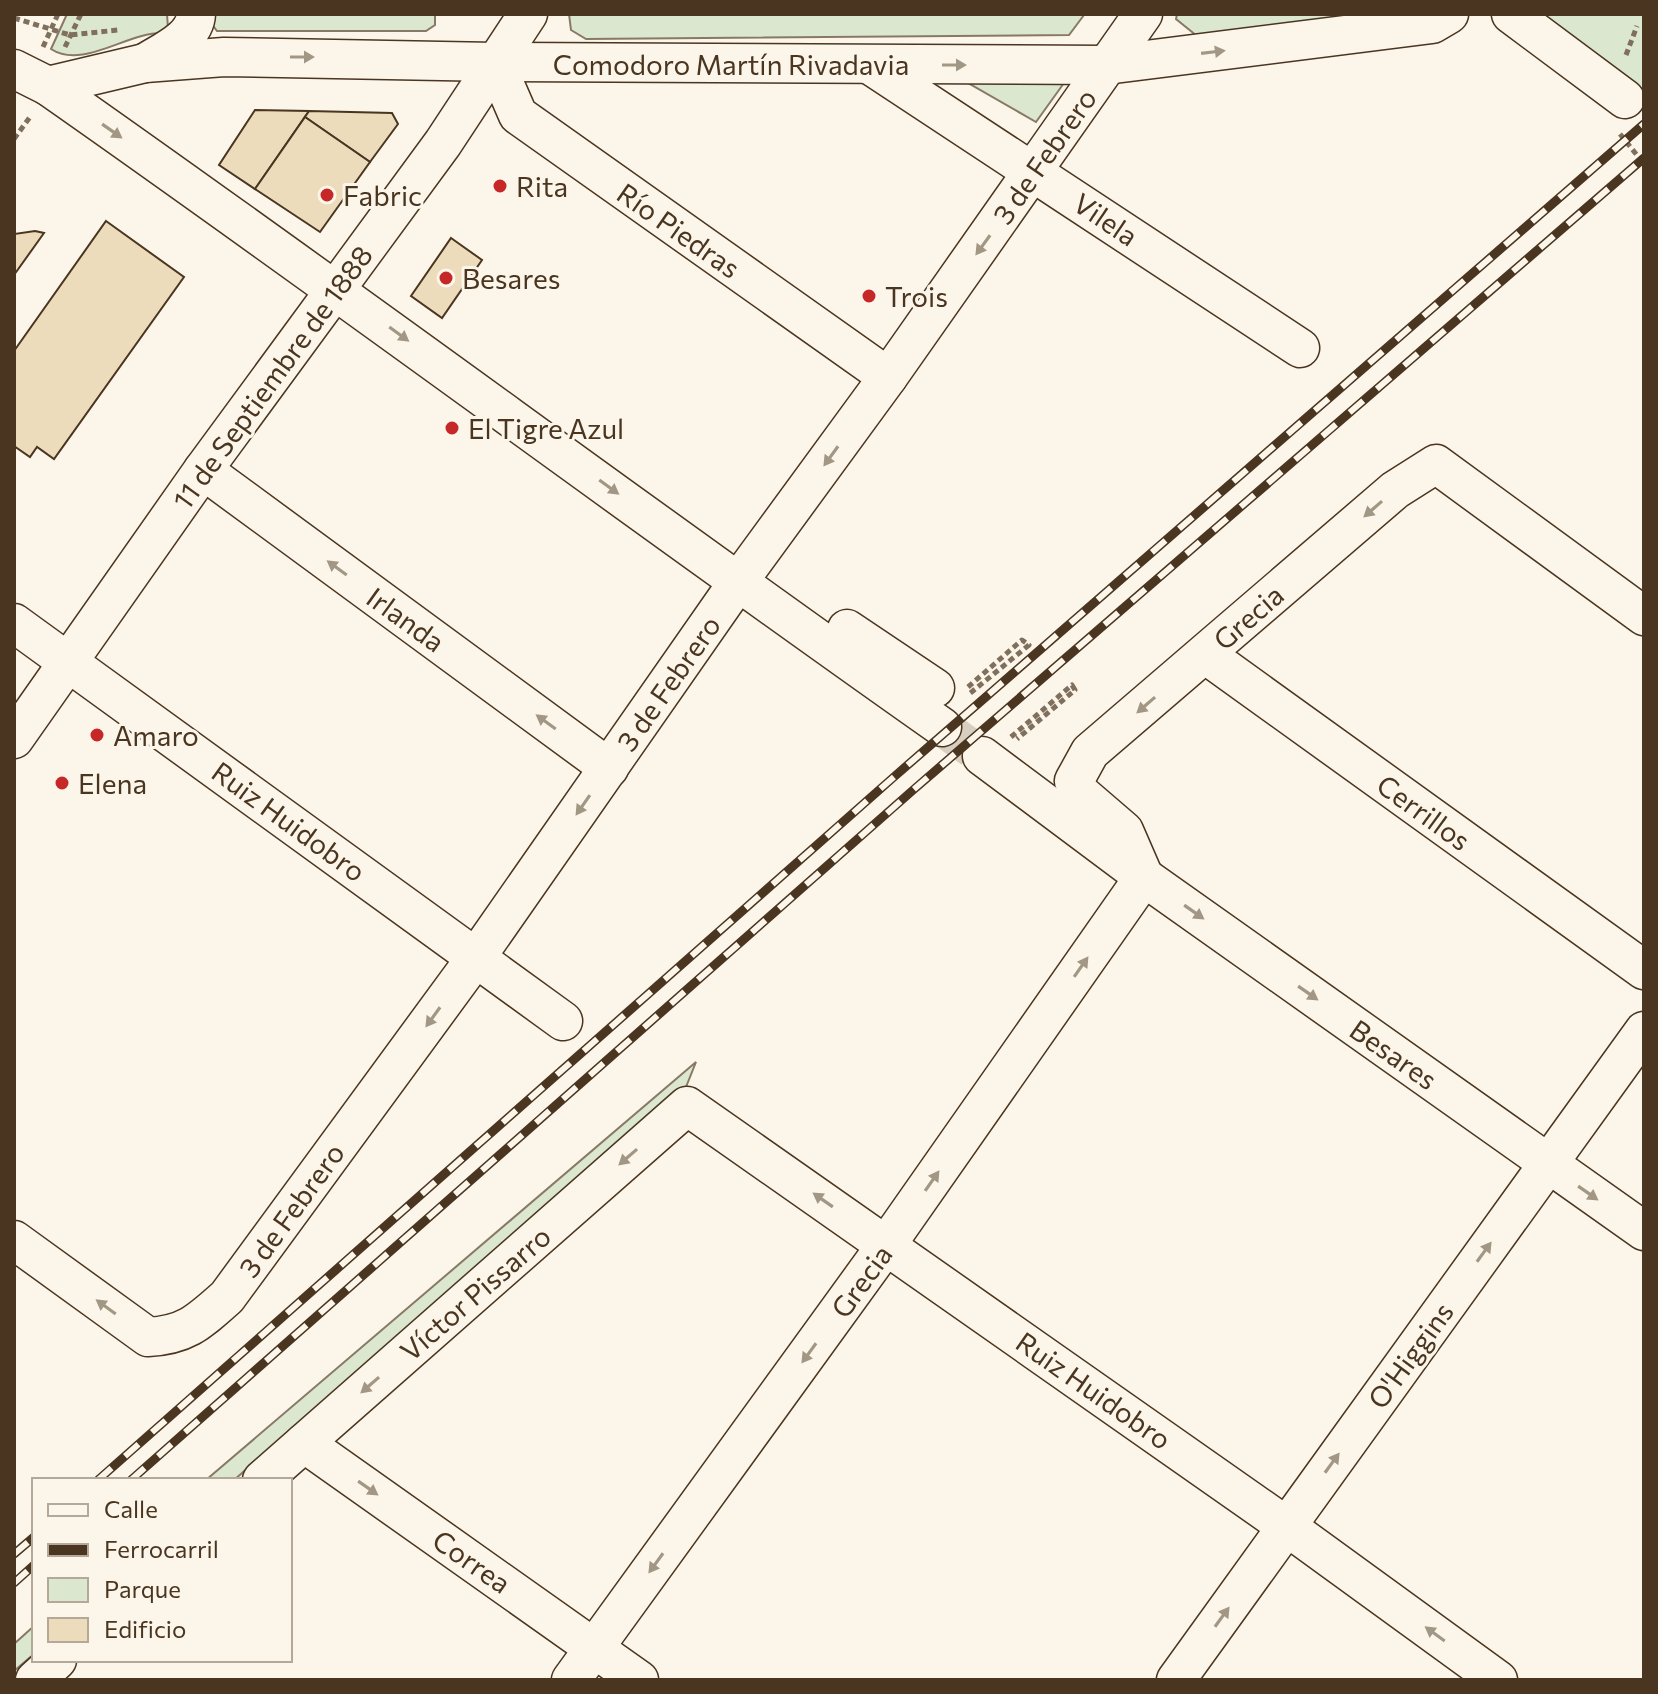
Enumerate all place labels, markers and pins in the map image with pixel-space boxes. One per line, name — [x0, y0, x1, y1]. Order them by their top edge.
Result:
place label: Rita — [516, 169, 568, 203]
marker: Rita — [491, 177, 509, 195]
place label: Fabric — [343, 178, 422, 212]
marker: Fabric — [318, 186, 336, 204]
place label: Besares — [462, 261, 560, 295]
marker: Besares — [437, 269, 455, 287]
place label: Trois — [885, 279, 948, 313]
marker: Trois — [860, 287, 878, 305]
place label: El Tigre Azul — [468, 411, 624, 445]
marker: El Tigre Azul — [443, 419, 461, 437]
place label: Amaro — [113, 718, 199, 752]
marker: Amaro — [88, 726, 106, 744]
place label: Elena — [78, 766, 147, 800]
marker: Elena — [53, 774, 71, 792]

